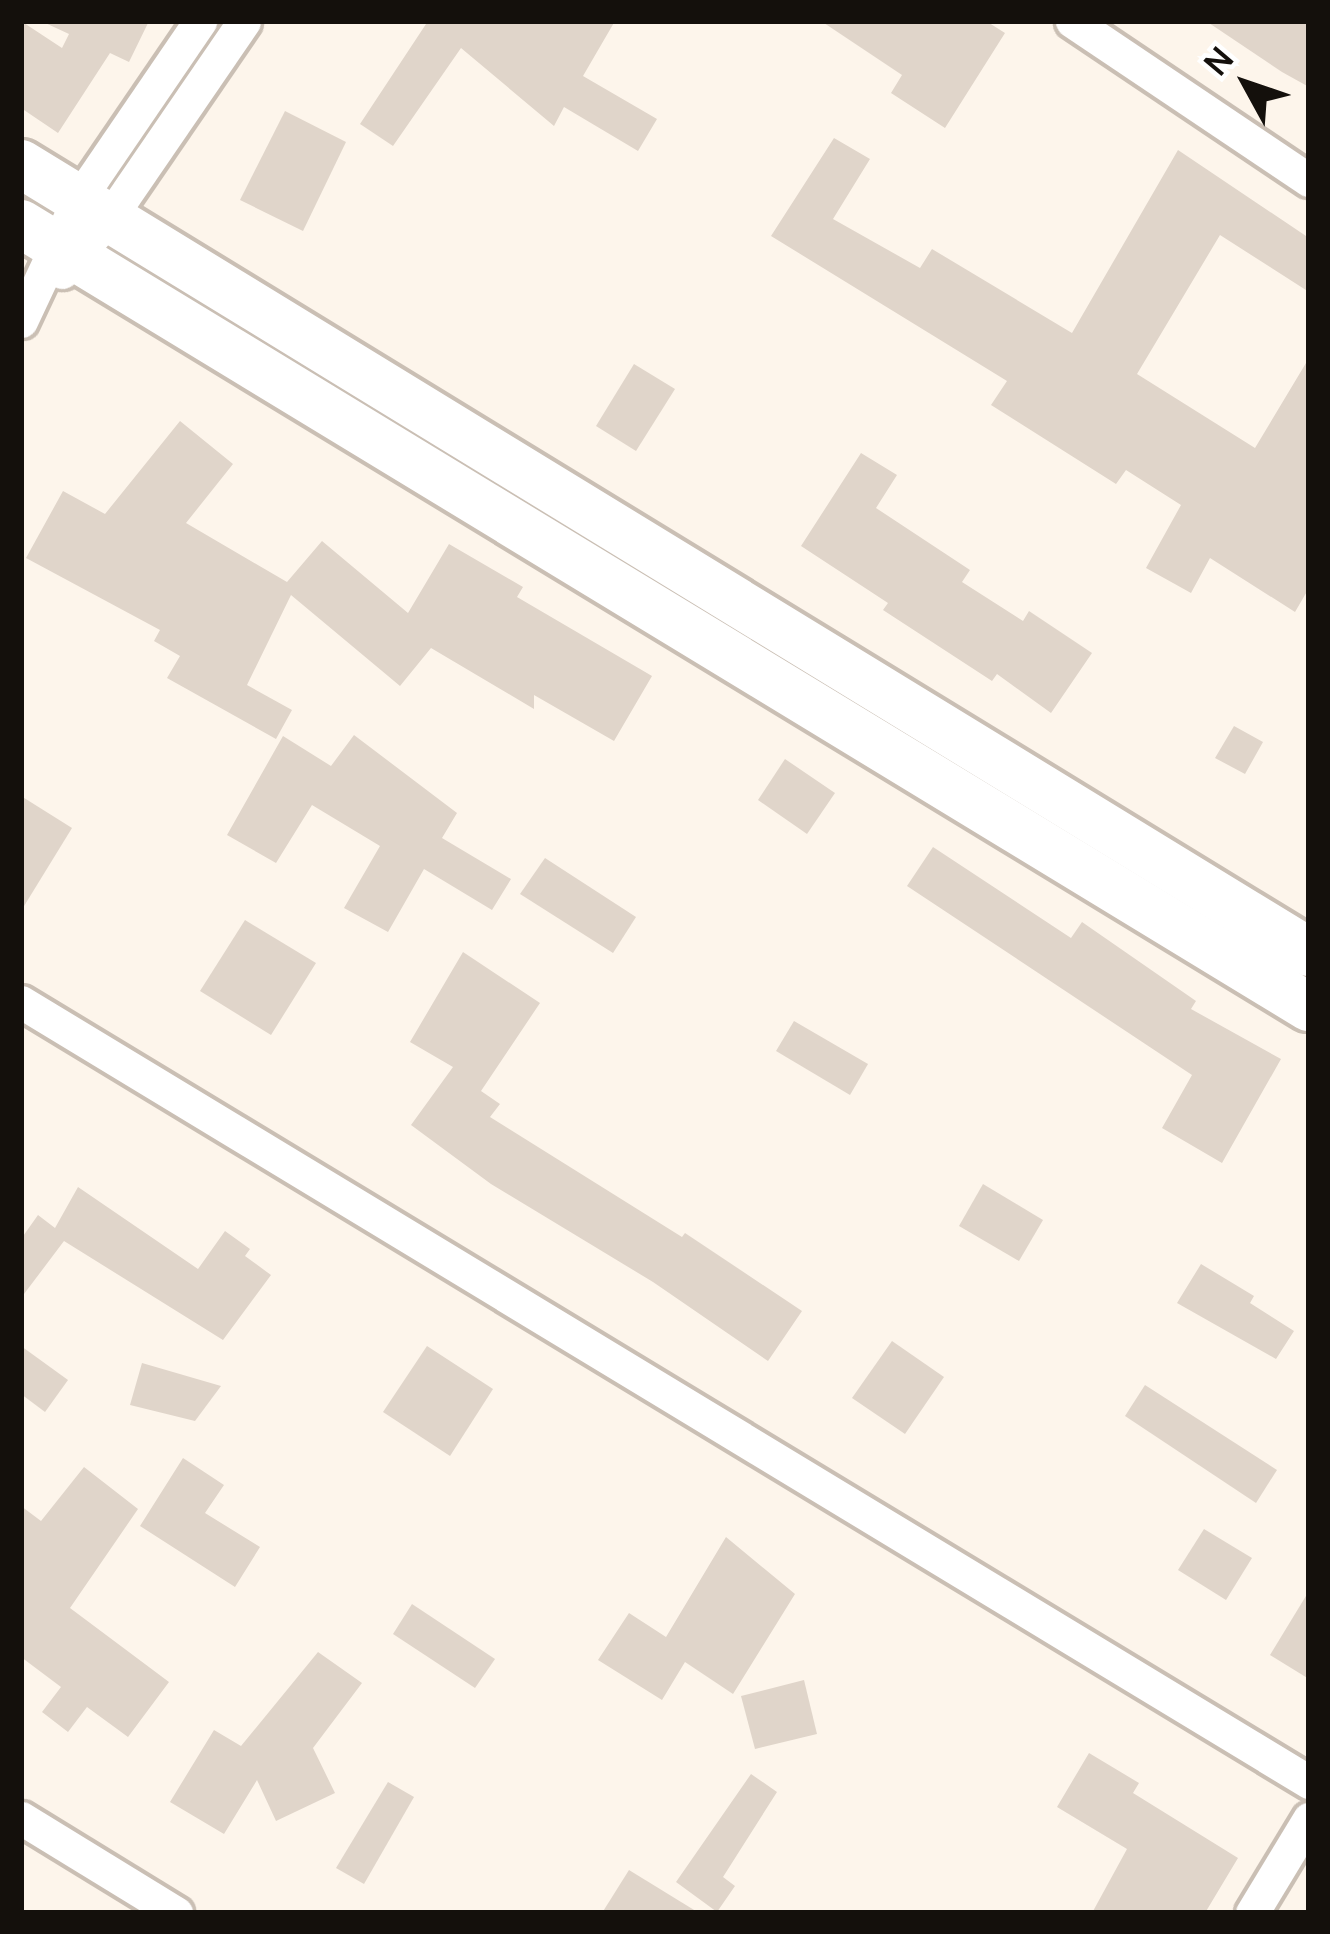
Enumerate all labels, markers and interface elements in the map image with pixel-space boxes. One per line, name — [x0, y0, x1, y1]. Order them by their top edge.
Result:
north arrow — [1186, 24, 1306, 144]
text: N — [1193, 37, 1243, 84]

